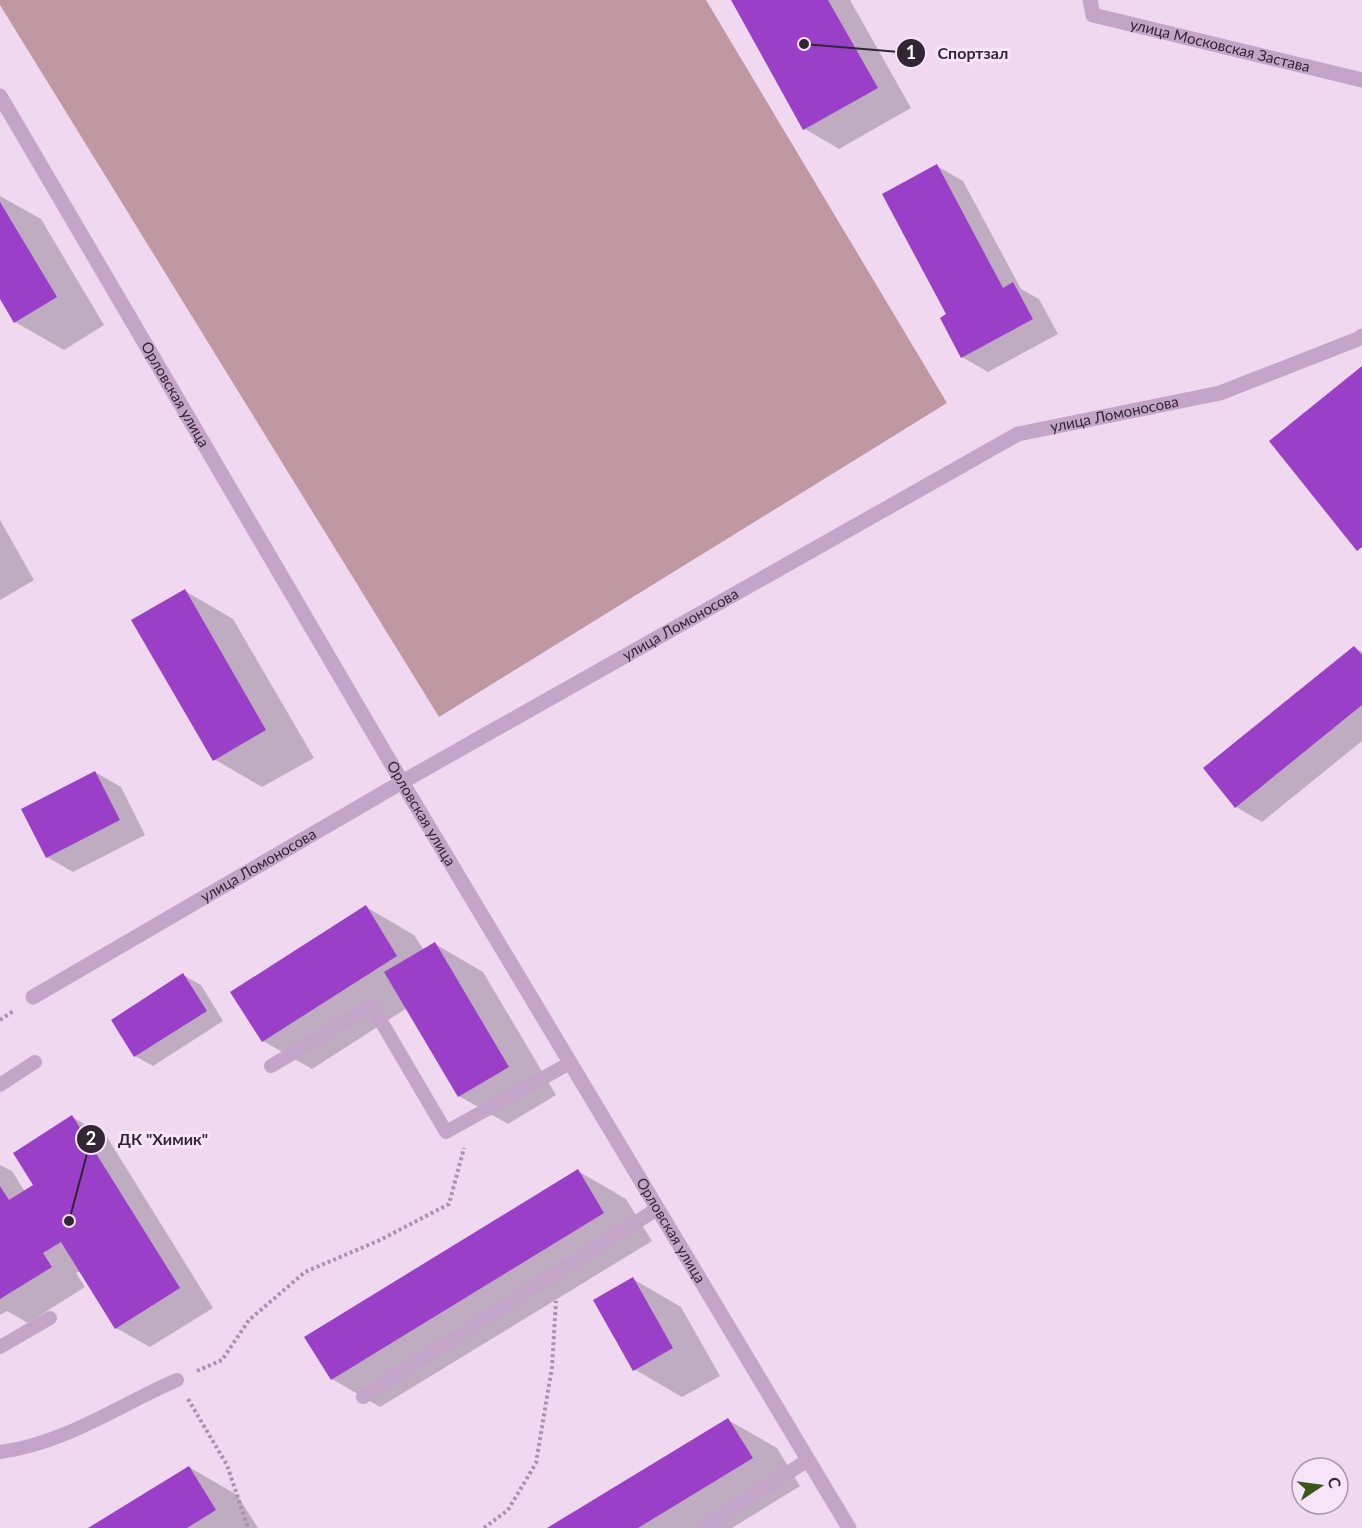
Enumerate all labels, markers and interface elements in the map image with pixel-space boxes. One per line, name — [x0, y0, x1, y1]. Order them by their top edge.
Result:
street label: улица Московская Застава — [1129, 14, 1312, 75]
callout: Спортзал — [896, 36, 1021, 70]
text: 1 — [906, 41, 916, 63]
text: Спортзал — [938, 43, 1008, 62]
street label: Орловская улица — [138, 338, 214, 450]
street label: улица Ломоносова — [1048, 392, 1180, 435]
street label: улица Ломоносова — [619, 584, 741, 664]
street label: Орловская улица — [384, 757, 460, 869]
street label: улица Ломоносова — [197, 824, 319, 905]
callout: ДК "Химик" — [76, 1122, 220, 1156]
text: 2 — [86, 1127, 96, 1149]
text: ДК "Химик" — [118, 1129, 208, 1148]
street label: Орловская улица — [633, 1174, 710, 1286]
north arrow — [1290, 1456, 1350, 1516]
text: С — [1325, 1475, 1346, 1490]

